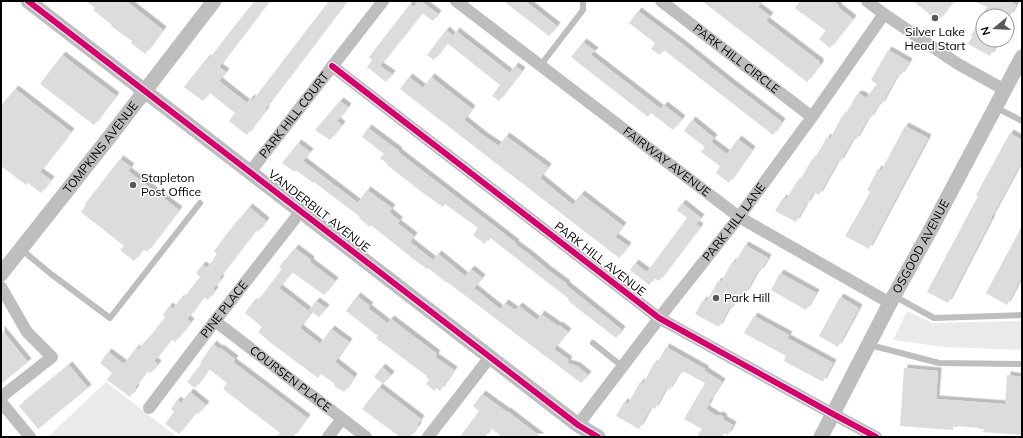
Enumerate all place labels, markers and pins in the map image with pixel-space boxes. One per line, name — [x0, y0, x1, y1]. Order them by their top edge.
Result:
marker: Silver Lake Head Start — [930, 13, 940, 23]
place label: Silver Lake Head Start — [905, 24, 965, 53]
place label: Stapleton Post Office — [141, 170, 201, 199]
marker: Stapleton Post Office — [128, 180, 138, 190]
place label: Park Hill — [724, 290, 770, 305]
marker: Park Hill — [711, 293, 721, 303]

